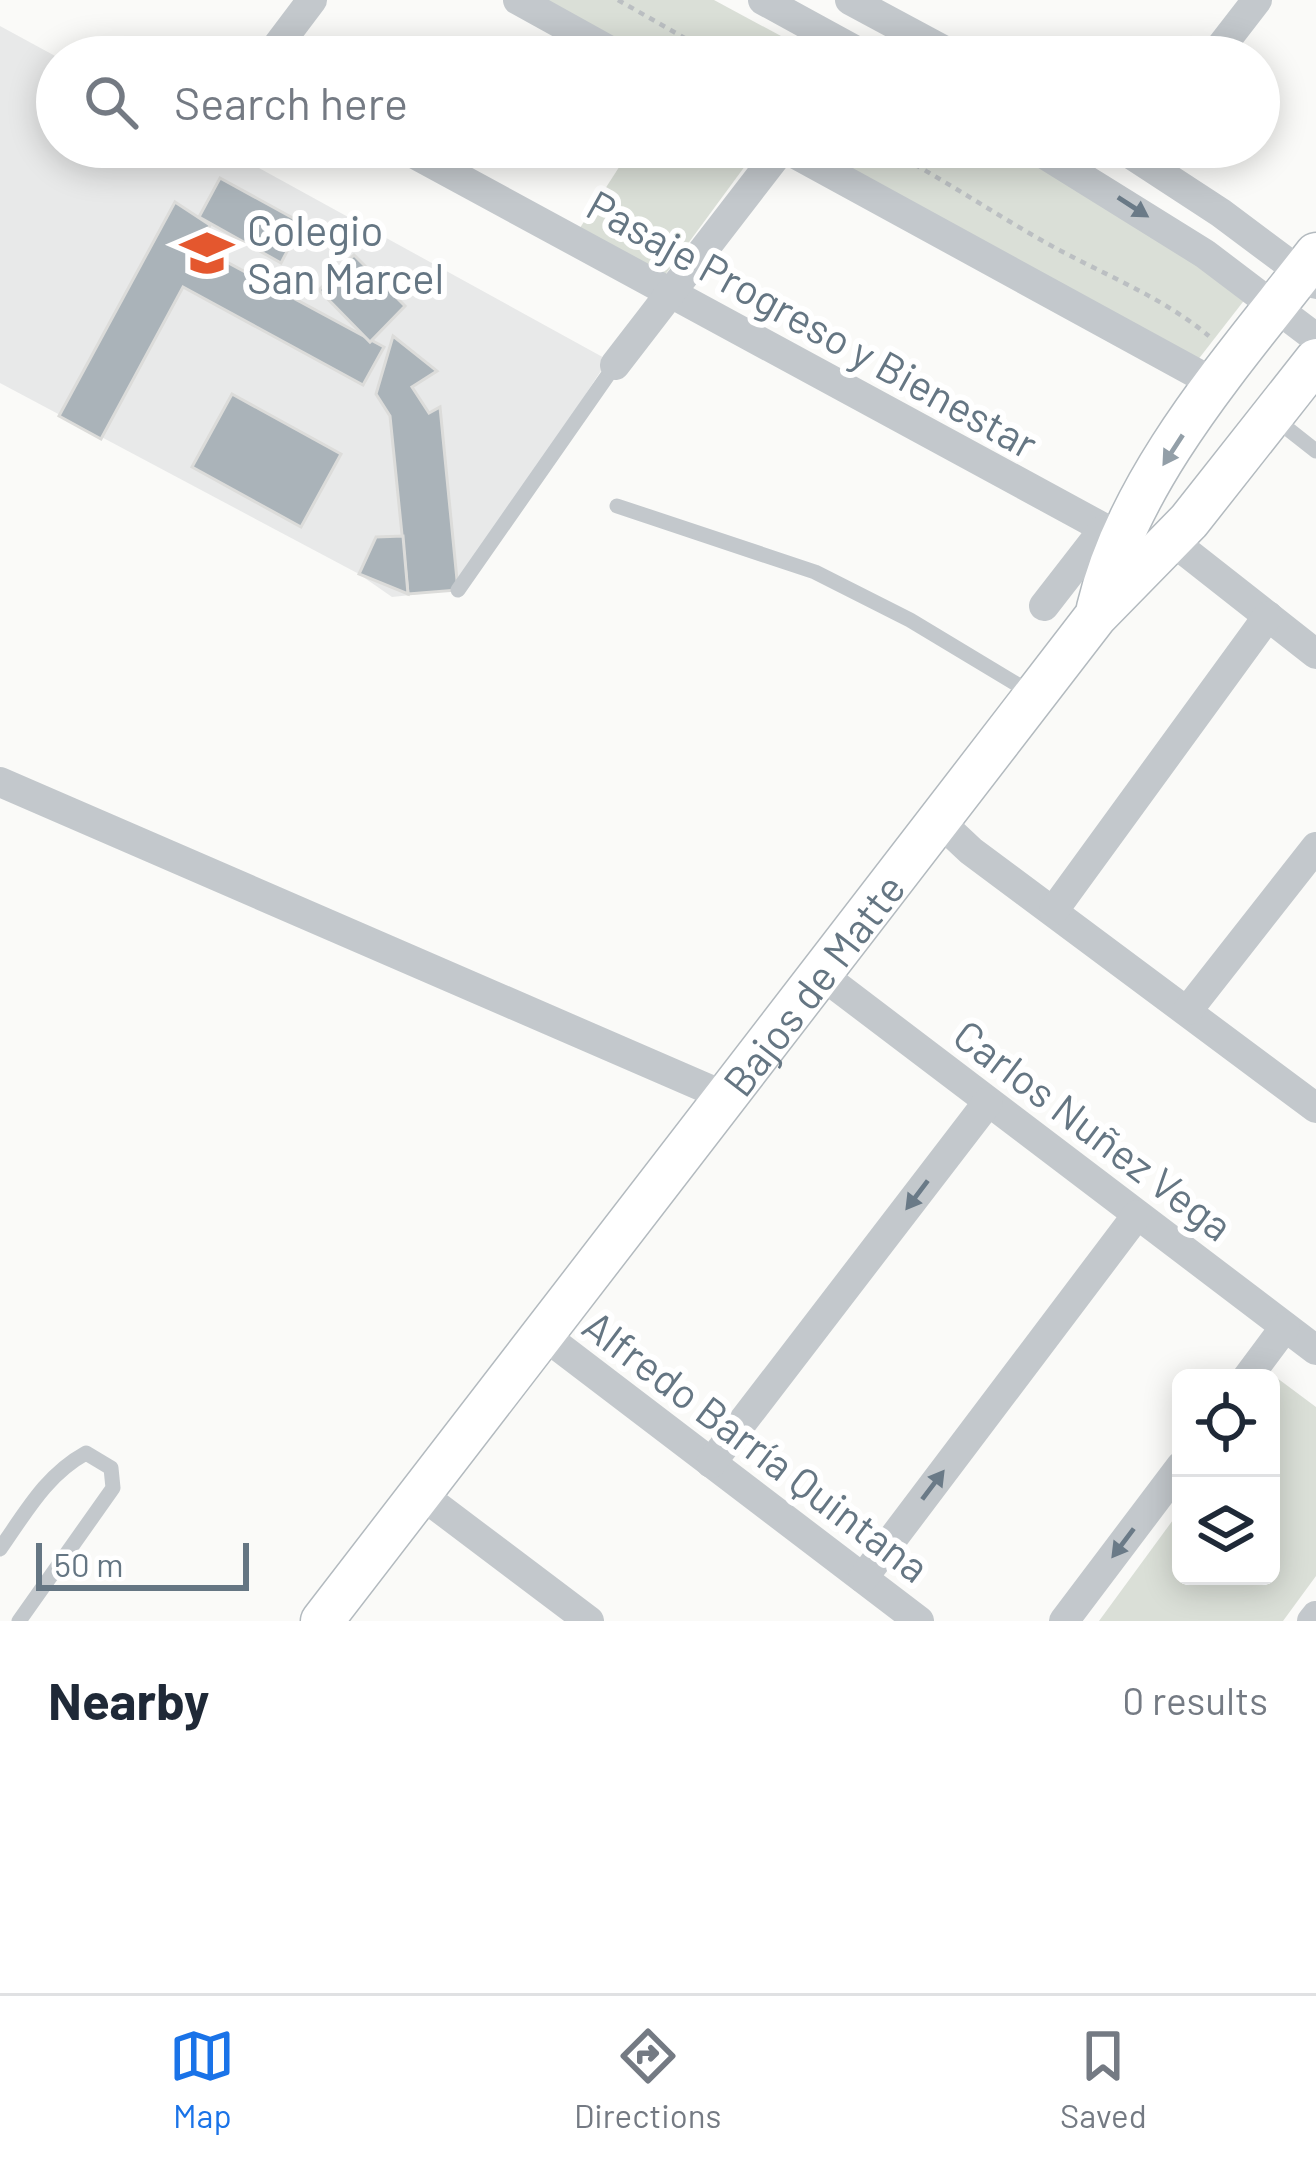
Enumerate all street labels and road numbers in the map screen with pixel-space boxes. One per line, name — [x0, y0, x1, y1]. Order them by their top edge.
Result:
street label: Pasaje Progreso y Bienestar — [579, 178, 1047, 469]
street label: Bajos de Matte — [711, 863, 914, 1105]
street label: Carlos Nuñez Vega — [945, 1008, 1243, 1251]
street label: Alfredo Barría Quintana — [574, 1299, 940, 1591]

